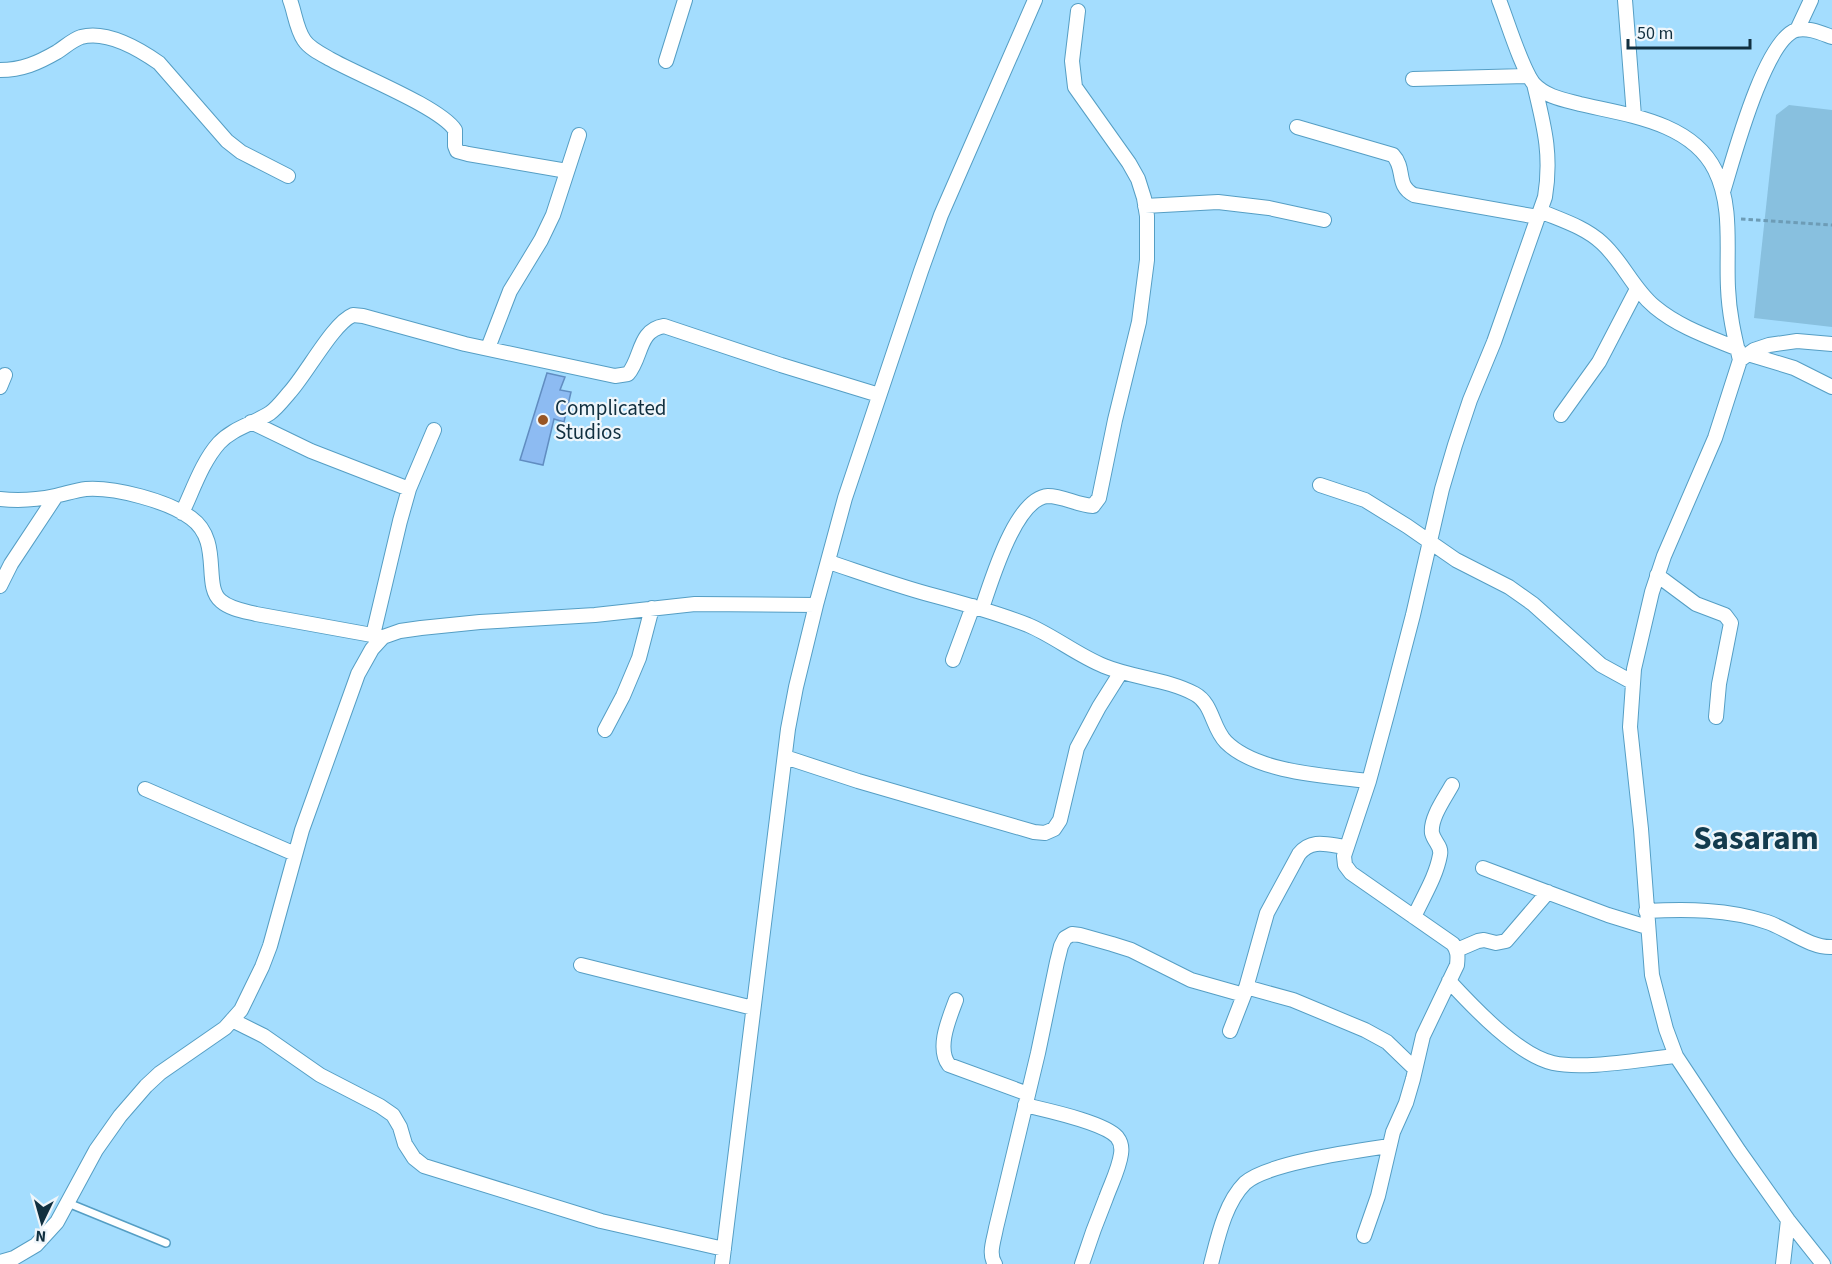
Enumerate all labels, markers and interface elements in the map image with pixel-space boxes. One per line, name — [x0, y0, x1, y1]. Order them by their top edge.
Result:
scale bar — [1628, 12, 1750, 50]
text: 50 m — [1637, 21, 1673, 46]
place label: Complicated Studios — [555, 393, 667, 447]
marker: Complicated Studios — [536, 413, 550, 427]
district label: Sasaram — [1693, 815, 1819, 862]
north arrow — [12, 1192, 72, 1252]
text: N — [35, 1225, 47, 1247]

